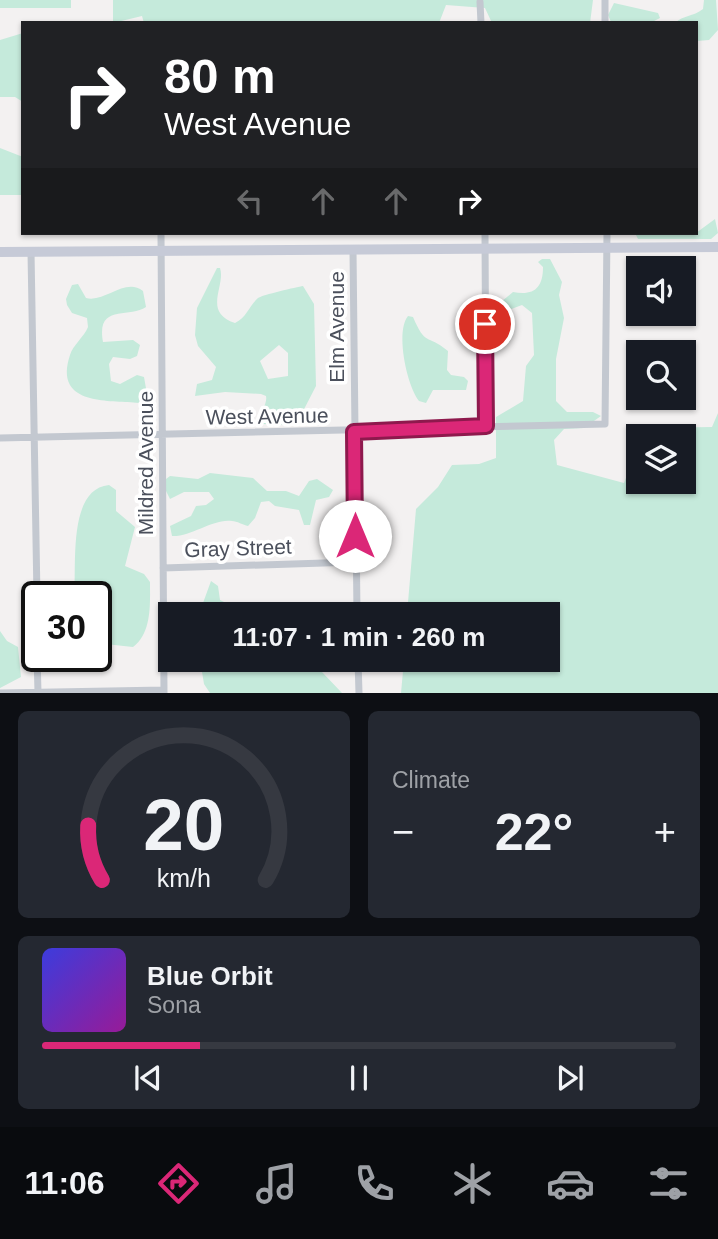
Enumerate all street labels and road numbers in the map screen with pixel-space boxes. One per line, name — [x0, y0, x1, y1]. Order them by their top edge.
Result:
street label: Elm Avenue — [325, 271, 348, 383]
street label: Mildred Avenue — [134, 391, 157, 535]
street label: West Avenue — [205, 403, 329, 429]
street label: Gray Street — [184, 535, 292, 561]

